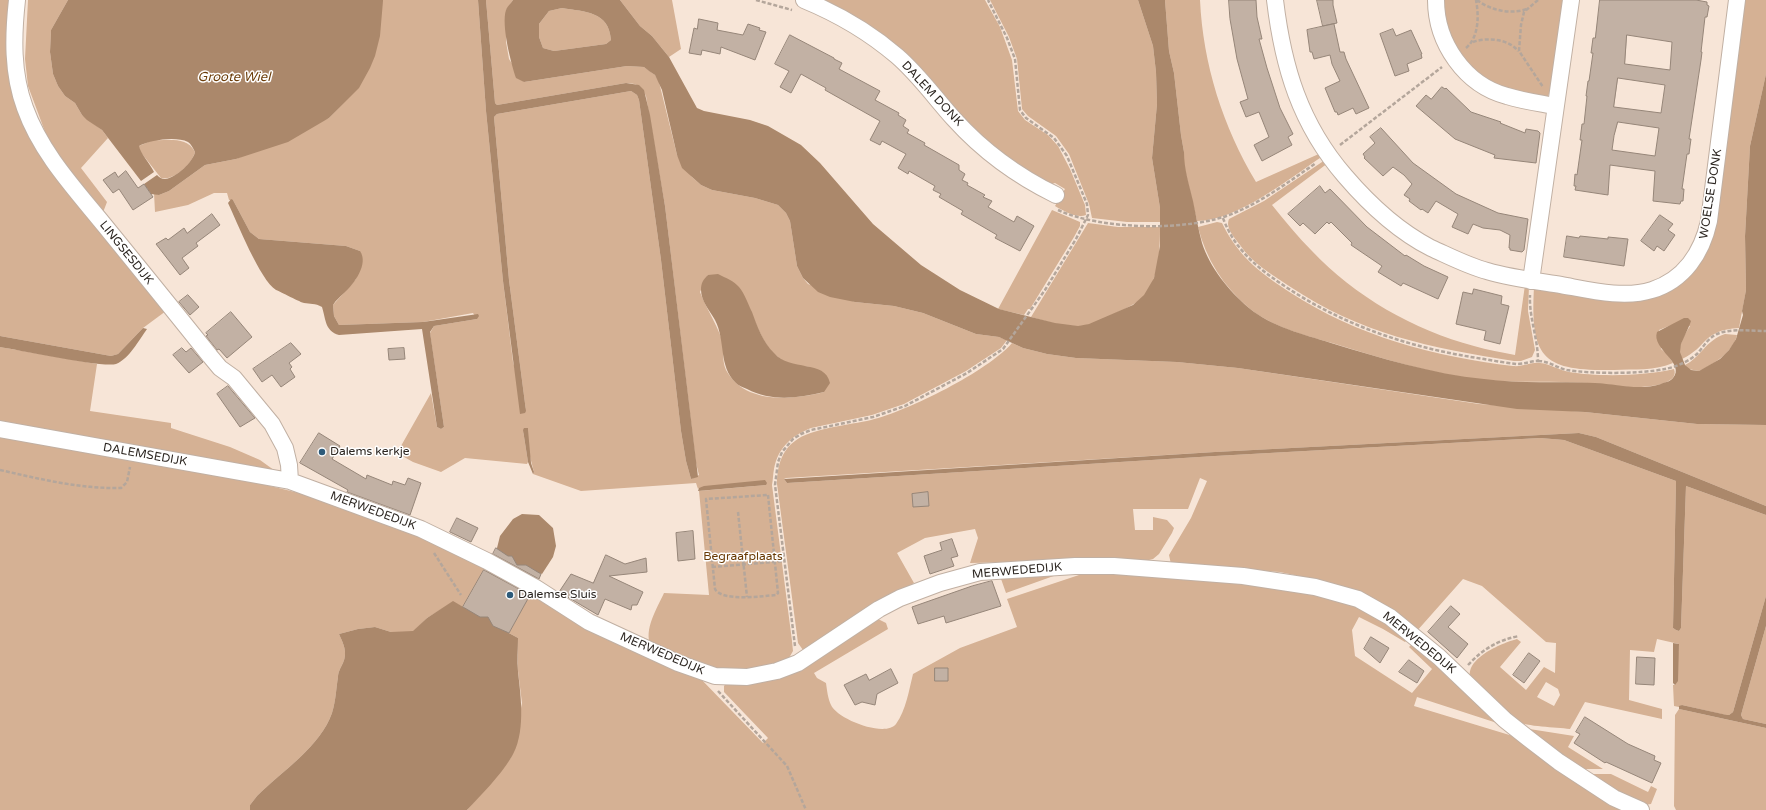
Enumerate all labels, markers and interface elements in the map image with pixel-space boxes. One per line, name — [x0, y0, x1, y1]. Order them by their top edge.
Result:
street label: DALEM DONK — [898, 59, 966, 129]
water label: Groote Wiel — [198, 70, 270, 86]
street label: WOELSE DONK — [1697, 148, 1725, 240]
street label: LINGSESDIJK — [96, 218, 156, 288]
street label: DALEMSEDIJK — [102, 441, 188, 469]
place label: Dalems kerkje — [330, 445, 410, 459]
marker: Dalems kerkje — [317, 447, 327, 457]
street label: MERWEDEDIJK — [328, 489, 418, 533]
park label: Begraafplaats — [703, 550, 783, 564]
street label: MERWEDEDIJK — [971, 560, 1063, 582]
place label: Dalemse Sluis — [518, 588, 596, 602]
marker: Dalemse Sluis — [505, 590, 515, 600]
street label: MERWEDEDIJK — [1379, 609, 1459, 677]
street label: MERWEDEDIJK — [618, 630, 706, 678]

